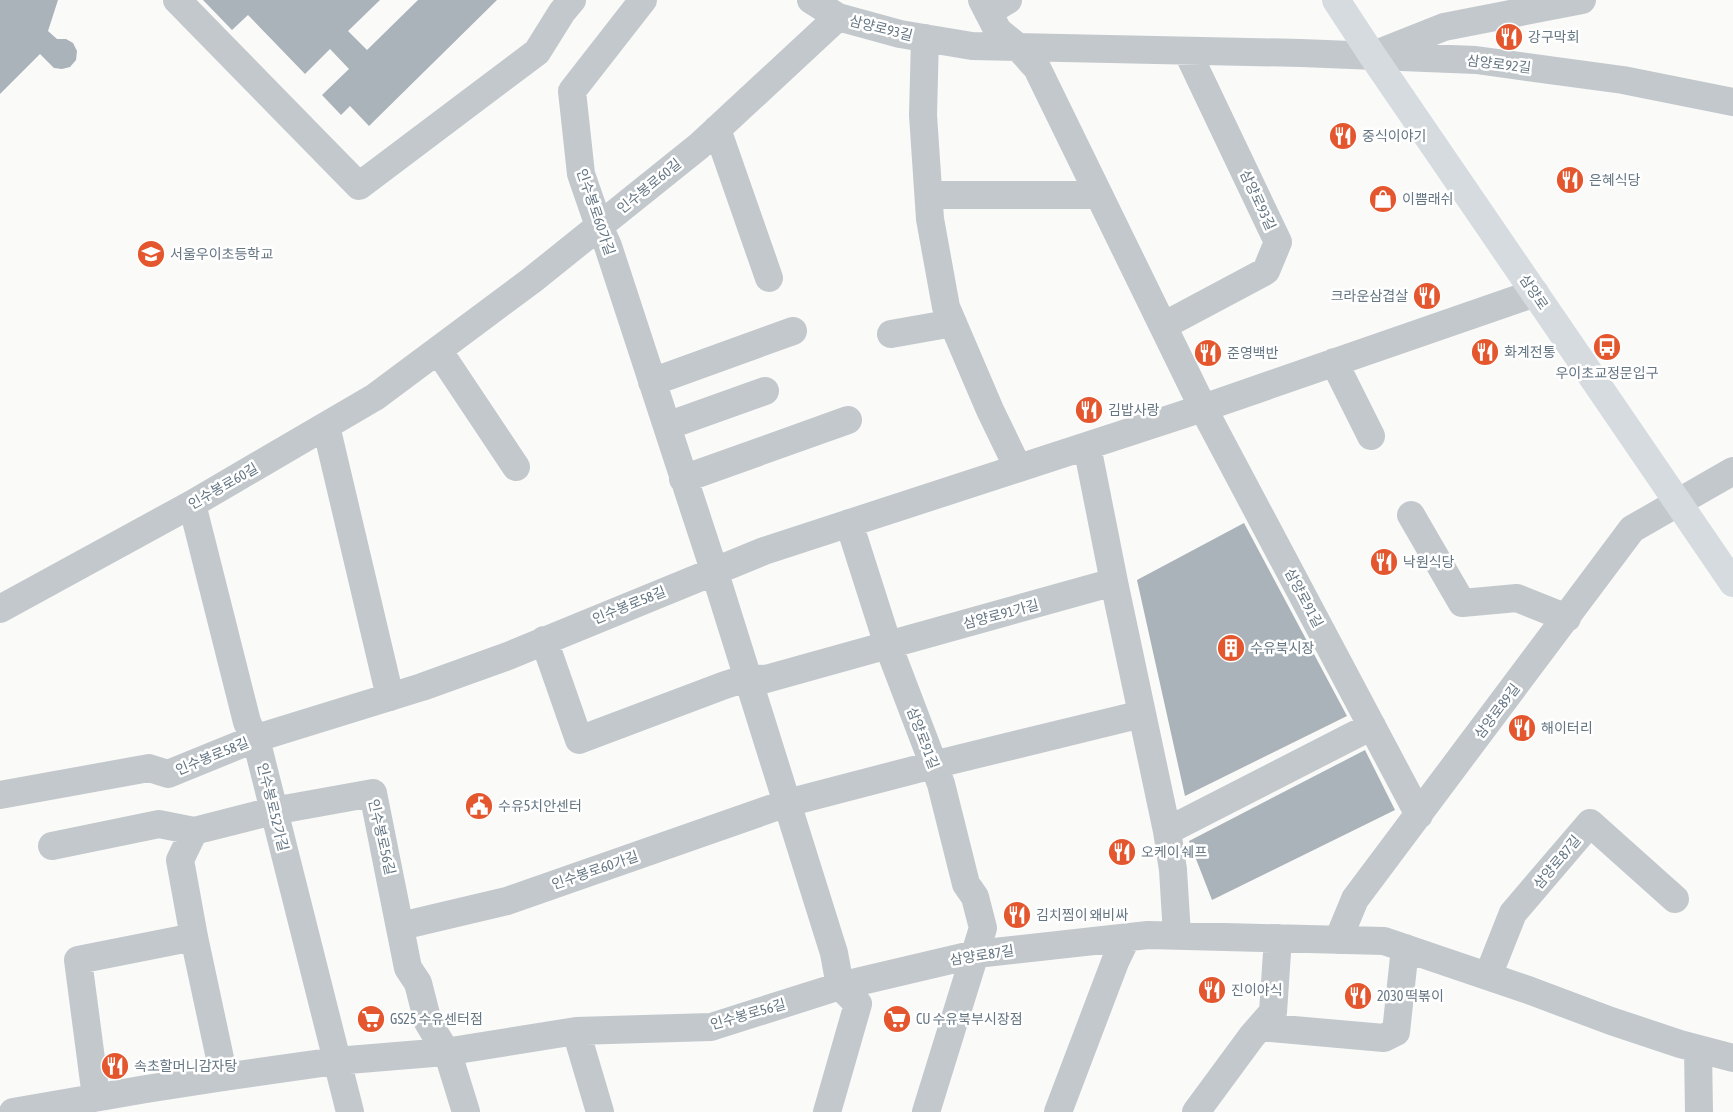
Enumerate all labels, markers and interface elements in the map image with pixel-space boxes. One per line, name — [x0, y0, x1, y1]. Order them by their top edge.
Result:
street label: 삼양로93길 — [848, 12, 914, 44]
restaurant icon: 강구막회 — [1494, 22, 1524, 52]
place label: 강구막회 — [1528, 29, 1580, 45]
street label: 삼양로92길 — [1466, 52, 1532, 76]
restaurant icon: 중식이야기 — [1328, 121, 1358, 151]
place label: 중식이야기 — [1362, 128, 1426, 144]
street label: 인수봉로60길 — [614, 155, 684, 217]
restaurant icon: 은혜식당 — [1555, 165, 1585, 195]
street label: 인수봉로60가길 — [574, 167, 618, 257]
street label: 삼양로93길 — [1237, 167, 1279, 233]
place label: 은혜식당 — [1589, 172, 1641, 188]
shop icon: 이쁨래쉬 — [1368, 184, 1398, 214]
place label: 이쁨래쉬 — [1402, 191, 1454, 207]
school or university icon: 서울우이초등학교 — [136, 239, 166, 269]
place label: 서울우이초등학교 — [170, 246, 273, 262]
street label: 삼양로 — [1517, 272, 1552, 313]
restaurant icon: 크라운삼겹살 — [1412, 281, 1442, 311]
place label: 크라운삼겹살 — [1331, 288, 1408, 304]
bus stop icon: 우이초교정문입구 — [1592, 332, 1622, 362]
restaurant icon: 화계전통 — [1470, 337, 1500, 367]
restaurant icon: 준영백반 — [1193, 338, 1223, 368]
place label: 화계전통 — [1504, 344, 1556, 360]
place label: 준영백반 — [1227, 345, 1279, 361]
place label: 우이초교정문입구 — [1555, 365, 1659, 381]
restaurant icon: 김밥사랑 — [1074, 395, 1104, 425]
place label: 김밥사랑 — [1108, 402, 1160, 418]
street label: 인수봉로60길 — [185, 460, 261, 512]
restaurant icon: 낙원식당 — [1369, 547, 1399, 577]
place label: 낙원식당 — [1403, 554, 1455, 570]
street label: 삼양로91길 — [1282, 566, 1326, 630]
street label: 인수봉로58길 — [590, 583, 668, 627]
street label: 삼양로91가길 — [961, 596, 1041, 632]
building icon: 수유북시장 — [1216, 633, 1246, 663]
place label: 수유북시장 — [1250, 640, 1315, 656]
street label: 삼양로89길 — [1471, 680, 1523, 742]
street label: 삼양로91길 — [904, 705, 942, 771]
restaurant icon: 해이터리 — [1507, 713, 1537, 743]
place label: 해이터리 — [1541, 720, 1593, 736]
street label: 인수봉로58길 — [173, 734, 251, 778]
street label: 인수봉로52가길 — [254, 761, 292, 853]
public building icon: 수유5치안센터 — [464, 791, 494, 821]
street label: 인수봉로56길 — [365, 797, 399, 877]
place label: 수유5치안센터 — [498, 798, 582, 814]
street label: 삼양로87길 — [1530, 832, 1584, 892]
restaurant icon: 오케이 쉐프 — [1107, 837, 1137, 867]
place label: 오케이 쉐프 — [1141, 844, 1207, 860]
street label: 인수봉로60가길 — [550, 848, 640, 892]
restaurant icon: 김치찜이 왜비싸 — [1002, 900, 1032, 930]
place label: 김치찜이 왜비싸 — [1036, 907, 1128, 923]
street label: 삼양로87길 — [949, 942, 1015, 968]
restaurant icon: 진이야식 — [1197, 975, 1227, 1005]
restaurant icon: 2030 떡볶이 — [1343, 981, 1373, 1011]
place label: 진이야식 — [1231, 982, 1283, 998]
place label: 2030 떡볶이 — [1377, 988, 1444, 1004]
street label: 인수봉로56길 — [709, 996, 787, 1032]
supermarket icon: GS25 수유센터점 — [356, 1004, 386, 1034]
supermarket icon: CU 수유북부시장점 — [882, 1004, 912, 1034]
place label: GS25 수유센터점 — [390, 1011, 483, 1027]
place label: CU 수유북부시장점 — [916, 1011, 1023, 1027]
restaurant icon: 속초할머니감자탕 — [100, 1051, 130, 1081]
place label: 속초할머니감자탕 — [134, 1058, 237, 1074]

